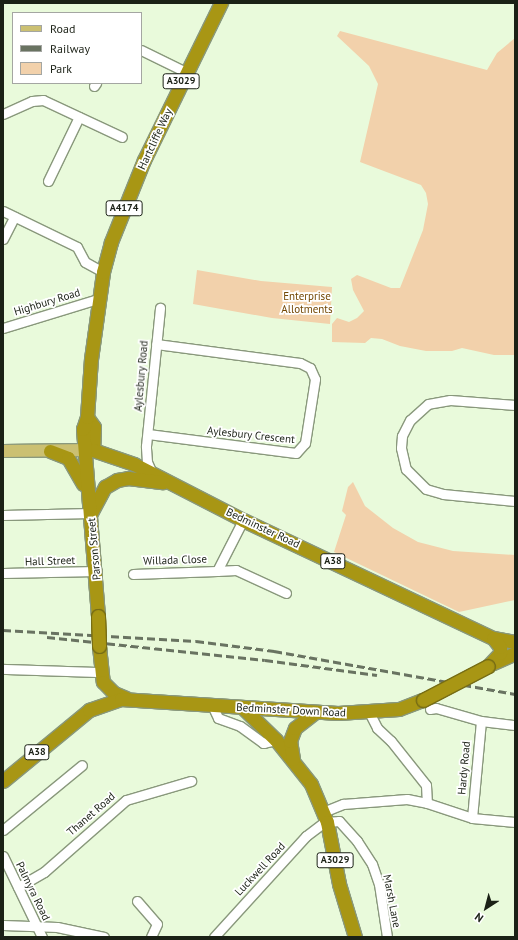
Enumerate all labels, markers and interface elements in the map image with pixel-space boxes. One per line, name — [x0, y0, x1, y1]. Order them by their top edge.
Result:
legend — [12, 12, 142, 84]
text: Road — [50, 21, 75, 36]
text: Railway — [50, 41, 90, 56]
text: Park — [50, 61, 72, 76]
road number: A3029 — [162, 73, 200, 89]
street label: Hartcliffe Way — [135, 106, 175, 172]
road number: A4174 — [105, 200, 143, 216]
street label: Highbury Road — [12, 286, 82, 318]
park label: Enterprise Allotments — [281, 290, 333, 316]
street label: Aylesbury Road — [131, 340, 151, 412]
street label: Aylesbury Crescent — [206, 424, 296, 446]
street label: Bedminster Road — [224, 505, 302, 551]
street label: Parson Street — [85, 517, 103, 581]
street label: Willada Close — [143, 552, 207, 568]
road number: A38 — [320, 553, 346, 569]
street label: Hall Street — [25, 554, 75, 568]
street label: Bedminster Down Road — [236, 701, 346, 719]
street label: Hardy Road — [455, 741, 473, 795]
road number: A38 — [24, 744, 50, 760]
street label: Thanet Road — [64, 790, 118, 838]
street label: Luckwell Road — [232, 840, 288, 898]
road number: A3029 — [316, 852, 354, 868]
street label: Palmyra Road — [13, 859, 53, 923]
street label: Marsh Lane — [380, 873, 404, 929]
north arrow — [466, 888, 506, 928]
text: N — [472, 910, 486, 926]

